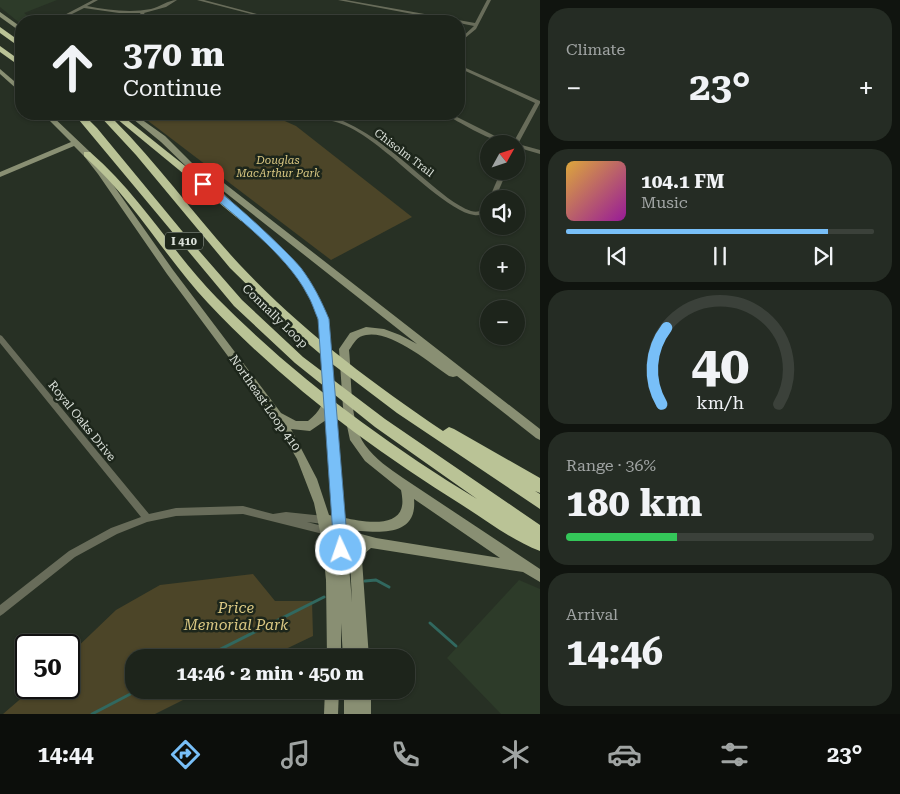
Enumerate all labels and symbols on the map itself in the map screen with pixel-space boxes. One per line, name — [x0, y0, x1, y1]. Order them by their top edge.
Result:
street label: Chisolm Trail — [372, 126, 437, 180]
north arrow — [480, 135, 525, 180]
park label: Douglas MacArthur Park — [235, 154, 320, 180]
pin — [182, 163, 224, 205]
road number: I 410 — [165, 232, 203, 250]
street label: Connally Loop — [239, 281, 311, 351]
street label: Northeast Loop 410 — [227, 352, 304, 454]
street label: Royal Oaks Drive — [45, 378, 119, 464]
position arrow — [314, 523, 366, 575]
park label: Price Memorial Park — [183, 599, 289, 634]
speed limit sign: 50 — [15, 634, 80, 699]

